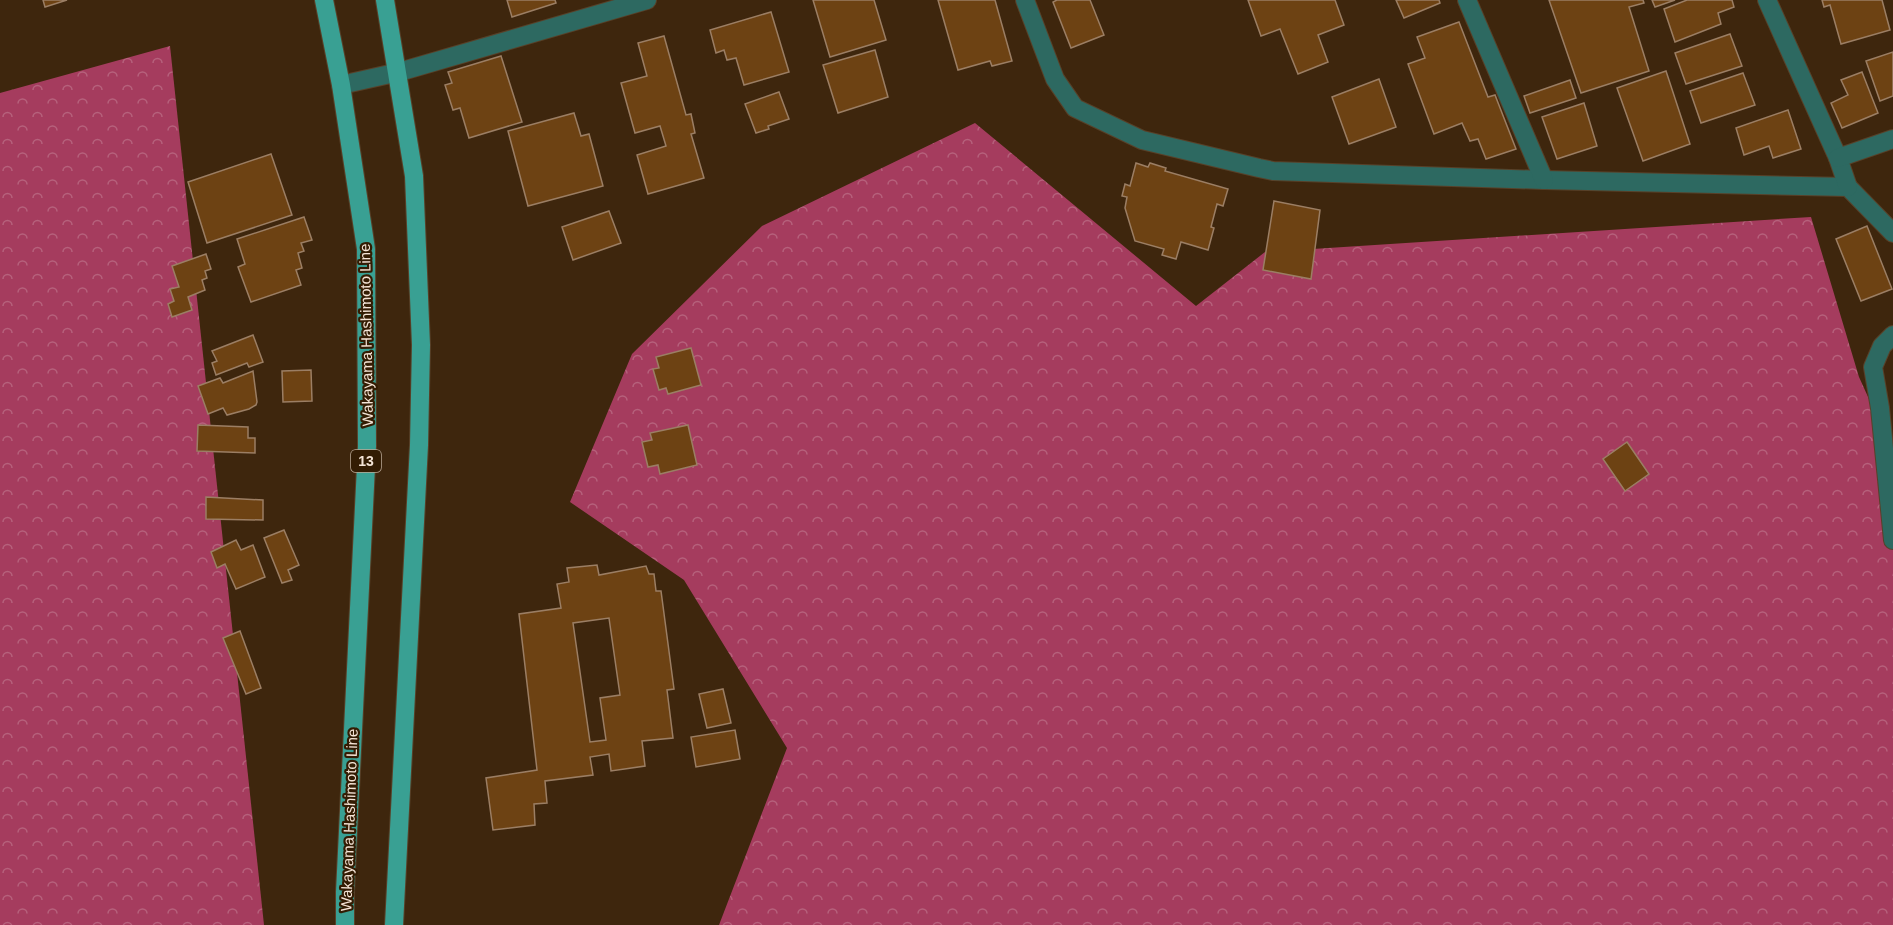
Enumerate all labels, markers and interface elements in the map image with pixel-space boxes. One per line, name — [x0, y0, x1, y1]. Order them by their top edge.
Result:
street label: Wakayama Hashimoto Line — [356, 243, 376, 427]
road number: 13 — [351, 450, 381, 472]
street label: Wakayama Hashimoto Line — [337, 728, 361, 912]

